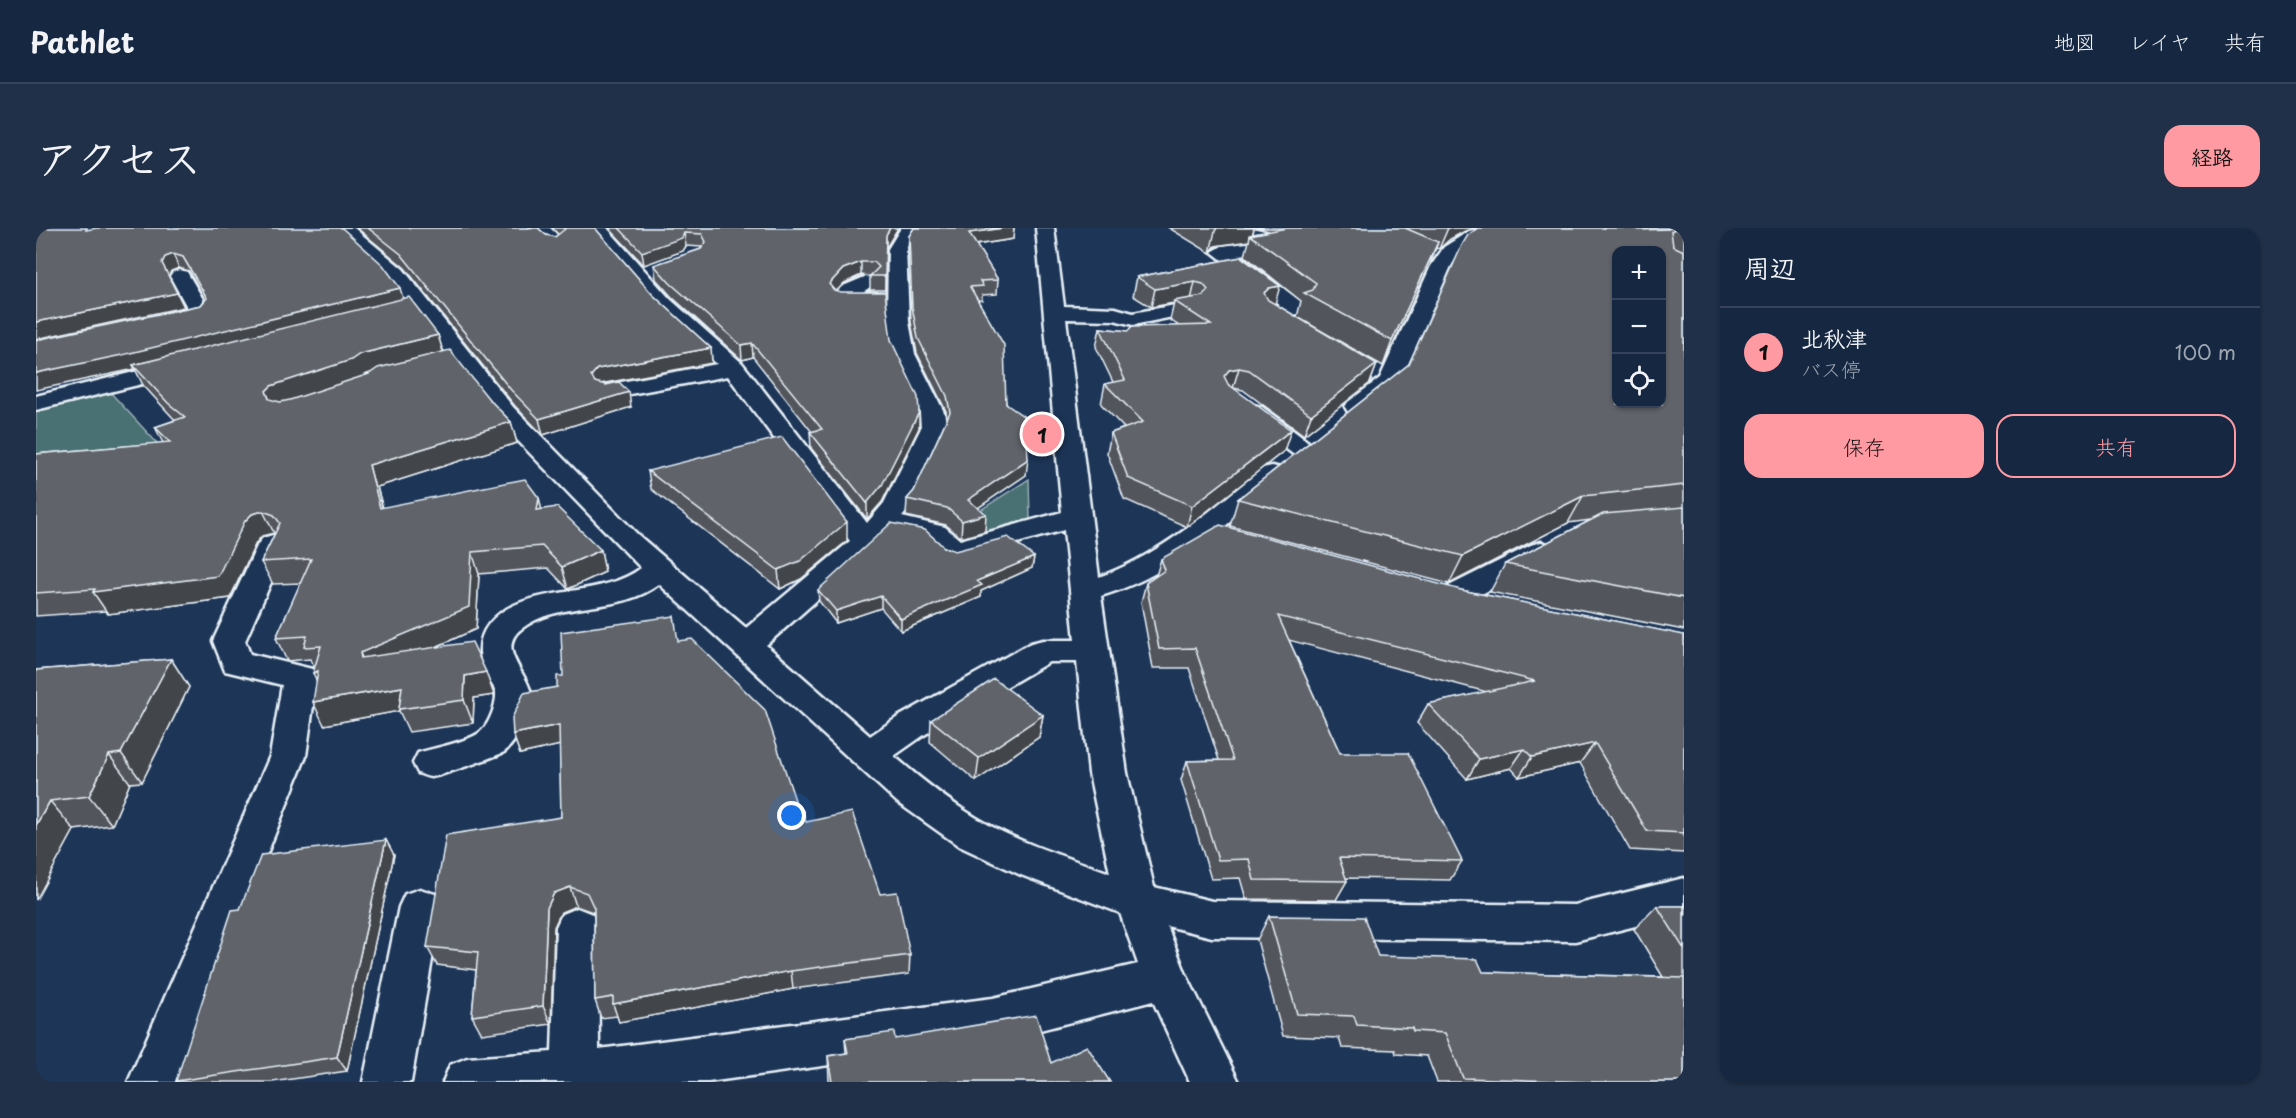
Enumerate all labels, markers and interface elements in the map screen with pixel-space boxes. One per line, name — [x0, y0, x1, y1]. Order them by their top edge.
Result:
text: Pathlet — [30, 20, 134, 63]
text: 地図 — [2054, 25, 2096, 57]
text: レイヤ — [2129, 25, 2191, 57]
text: 共有 — [2224, 25, 2266, 57]
text: アクセス — [36, 125, 201, 188]
button: 経路 — [2164, 125, 2260, 187]
map controls — [1612, 246, 1666, 408]
button: + — [1612, 246, 1666, 300]
text: 周辺 — [1744, 248, 1796, 287]
button: − — [1612, 300, 1666, 354]
text: 北秋津 — [1801, 321, 1867, 354]
text: 1 — [1759, 337, 1768, 367]
text: 100 m — [2175, 337, 2236, 367]
button: locate — [1612, 354, 1666, 408]
text: バス停 — [1801, 354, 1861, 384]
pin: 1 — [1022, 412, 1062, 456]
button: 保存 — [1744, 414, 1984, 478]
button: 共有 — [1996, 414, 2236, 478]
your location — [777, 801, 806, 830]

